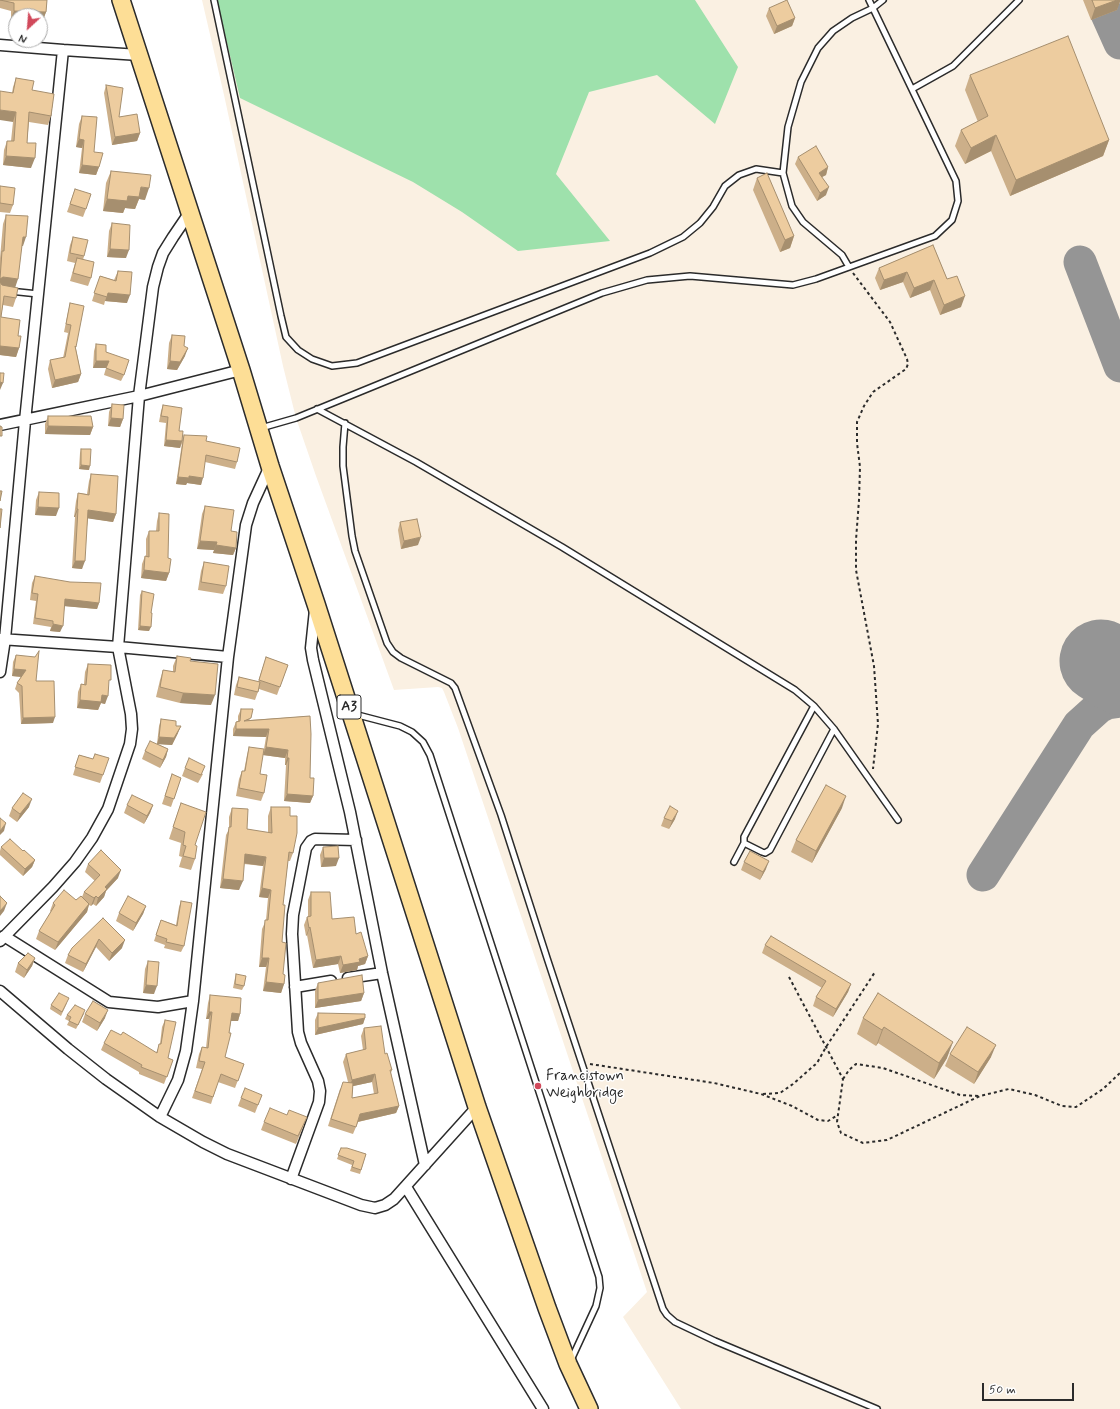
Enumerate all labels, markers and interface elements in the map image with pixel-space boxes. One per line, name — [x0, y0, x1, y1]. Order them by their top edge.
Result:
north arrow — [8, 8, 48, 48]
text: N — [17, 30, 30, 46]
road number: A3 — [337, 695, 361, 719]
place label: Francistown Weighbridge — [546, 1068, 624, 1103]
marker: Francistown Weighbridge — [533, 1081, 543, 1091]
scale bar — [984, 1375, 1076, 1401]
text: 50 m — [989, 1382, 1016, 1398]

